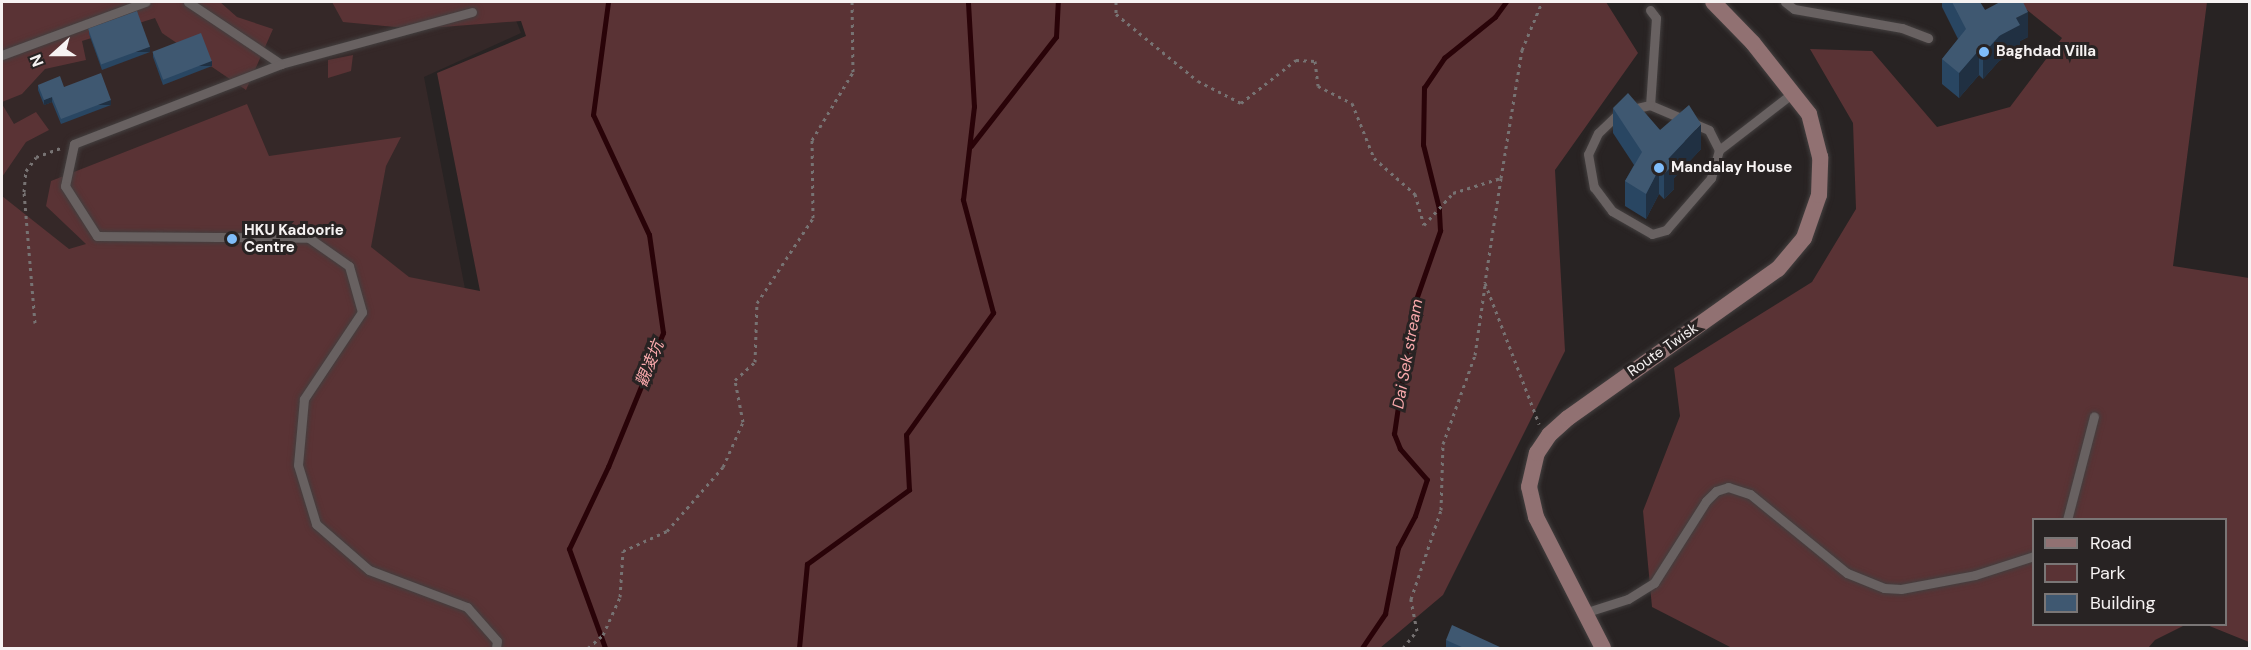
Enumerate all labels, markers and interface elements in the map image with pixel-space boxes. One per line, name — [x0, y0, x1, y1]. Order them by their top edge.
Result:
north arrow — [24, 24, 84, 84]
place label: Baghdad Villa — [1996, 43, 2096, 61]
marker: Baghdad Villa — [1977, 45, 1991, 59]
text: N — [25, 51, 49, 70]
place label: Mandalay House — [1671, 159, 1792, 177]
marker: Mandalay House — [1652, 161, 1666, 175]
place label: HKU Kadoorie Centre — [244, 221, 344, 256]
marker: HKU Kadoorie Centre — [225, 232, 239, 246]
water label: Dai Sek stream — [1389, 298, 1427, 410]
street label: Route Twisk — [1624, 319, 1702, 381]
water label: 觀凌坑 — [632, 338, 668, 390]
legend — [2032, 518, 2227, 626]
text: Road — [2090, 531, 2132, 555]
text: Park — [2090, 561, 2126, 585]
text: Building — [2090, 591, 2155, 615]

